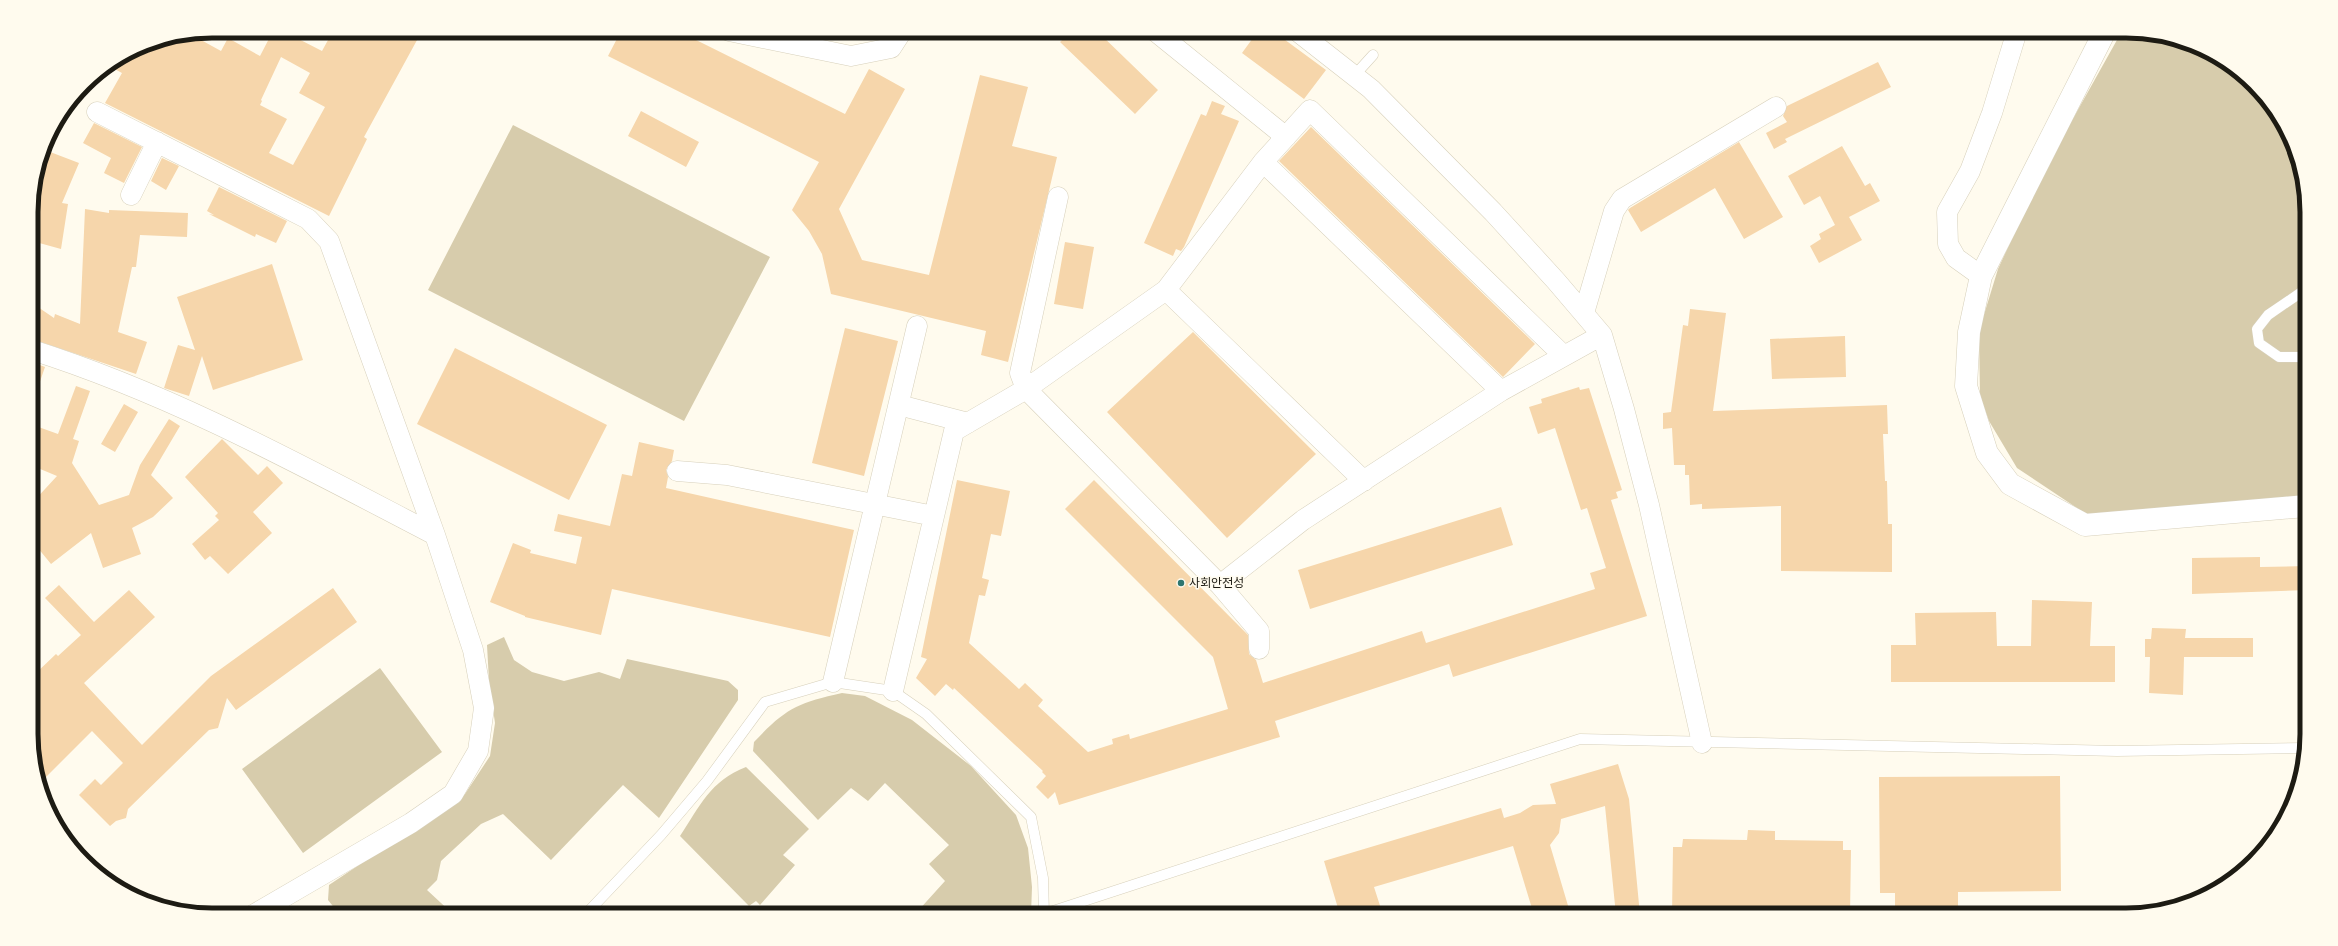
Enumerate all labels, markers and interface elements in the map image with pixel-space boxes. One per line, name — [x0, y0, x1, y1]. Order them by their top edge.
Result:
place label: 사회안전성 — [1189, 576, 1244, 590]
marker: 사회안전성 — [1176, 578, 1186, 588]

